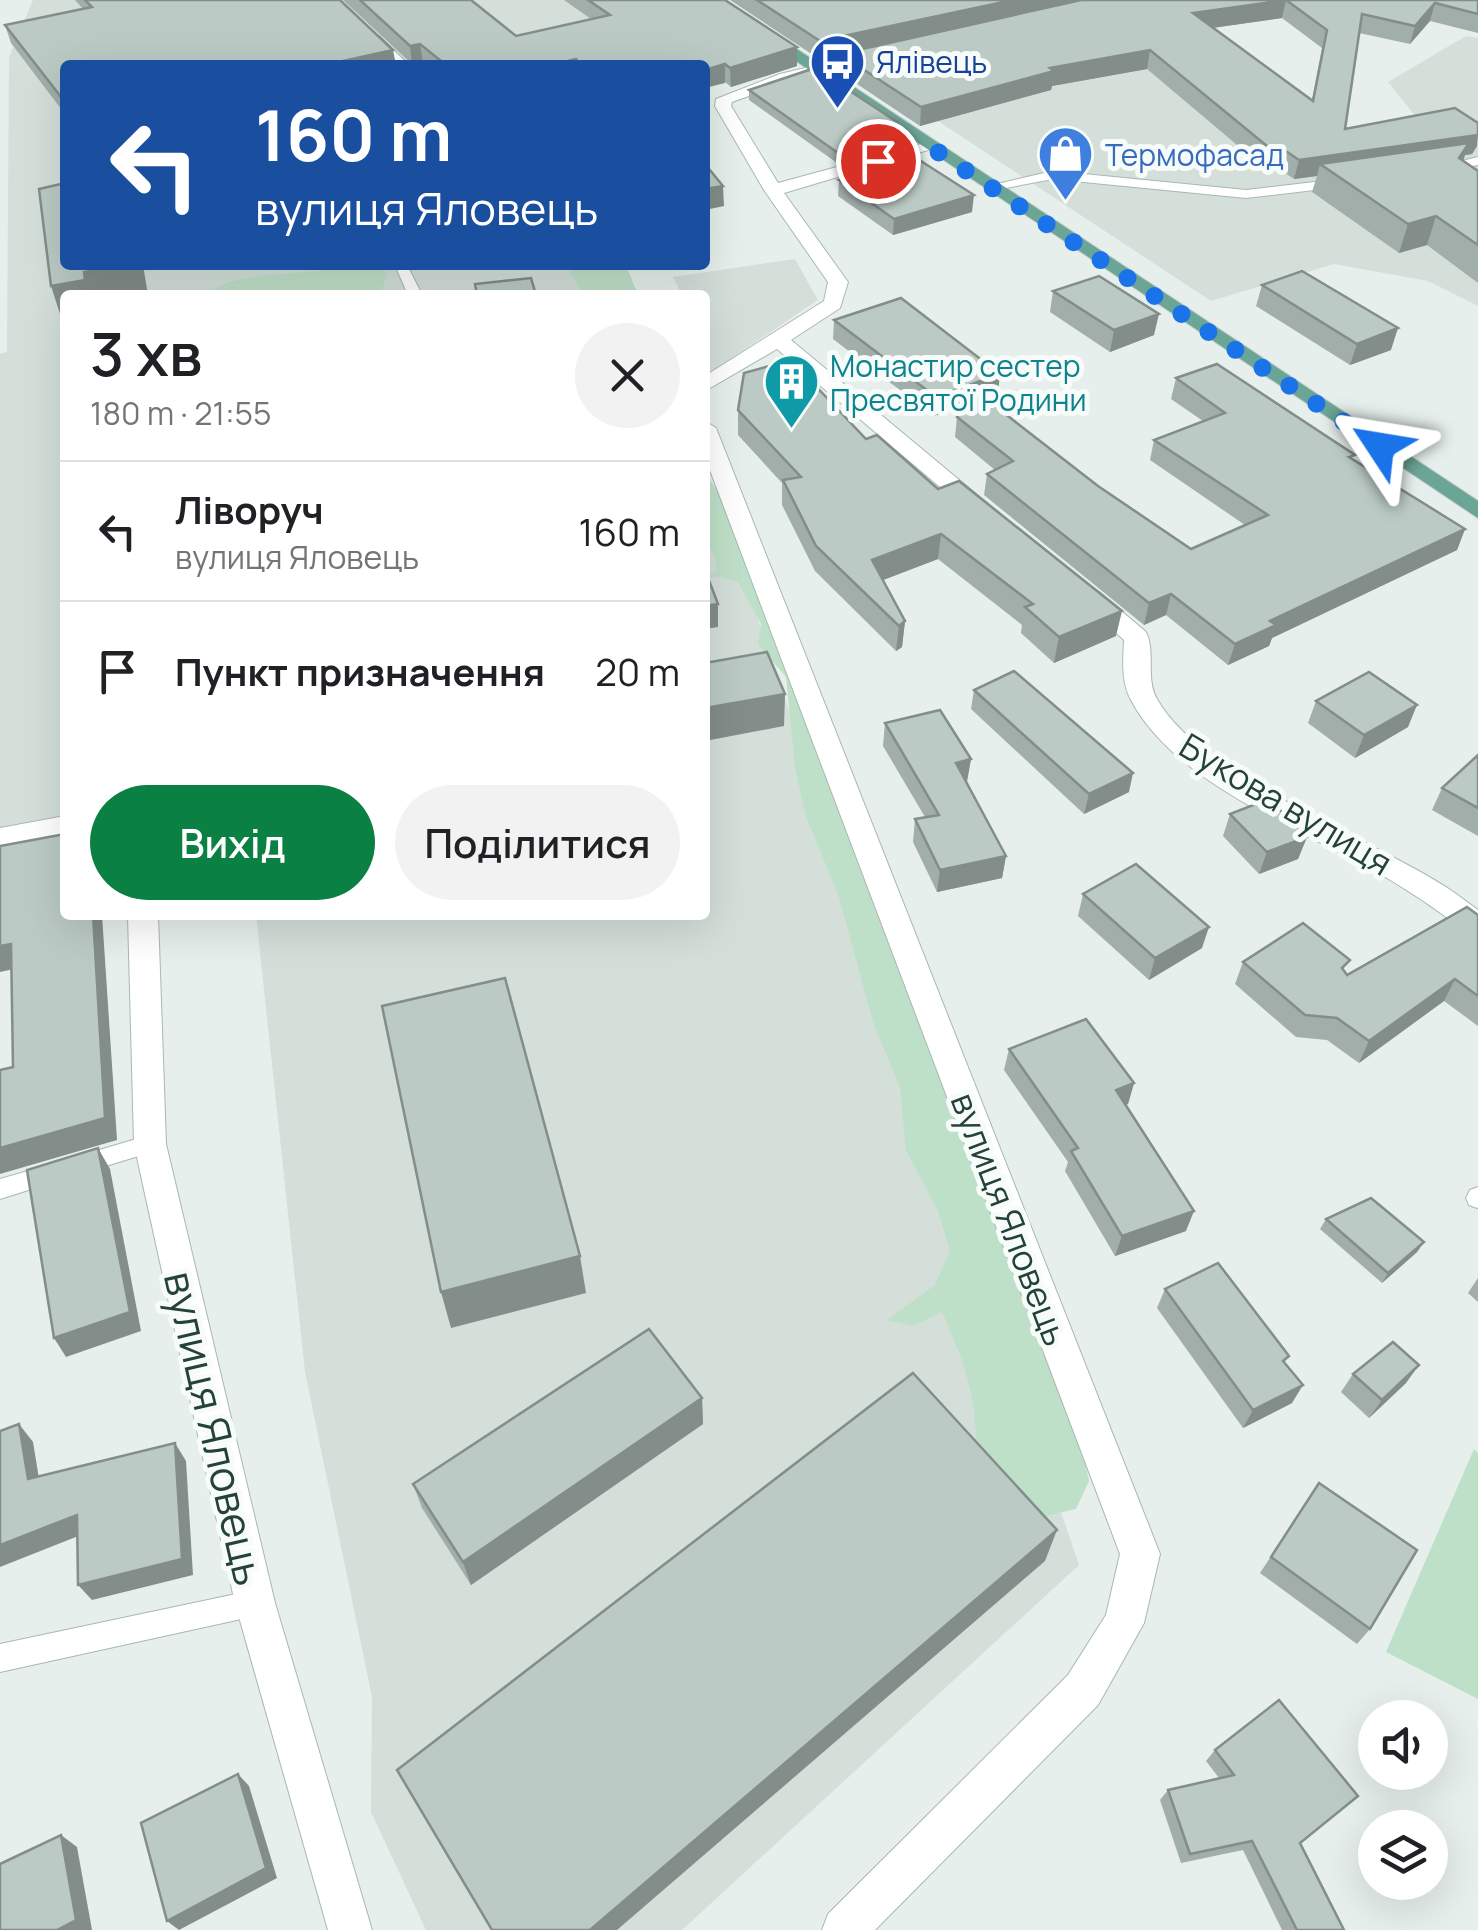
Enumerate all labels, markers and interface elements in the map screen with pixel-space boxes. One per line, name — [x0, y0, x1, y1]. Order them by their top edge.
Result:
bus stop icon: Ялівець — [807, 31, 867, 110]
place label: Ялівець — [876, 41, 987, 82]
text: 160 m — [255, 86, 452, 182]
icon: left — [90, 100, 220, 230]
pin — [836, 119, 921, 204]
shop icon: Термофасад — [1036, 124, 1096, 203]
icon: arrive — [851, 134, 906, 189]
place label: Термофасад — [1105, 134, 1284, 175]
text: вулиця Яловець — [255, 177, 598, 239]
text: 3 хв — [90, 312, 202, 394]
button: close — [575, 323, 680, 428]
place label: Монастир сестер Пресвятої Родини — [830, 345, 1087, 420]
building icon: Монастир сестер Пресвятої Родини — [761, 352, 821, 431]
text: 180 m · 21:55 — [90, 391, 271, 435]
position arrow — [1328, 394, 1432, 498]
text: Ліворуч — [175, 483, 324, 535]
icon: left — [90, 504, 145, 559]
text: 160 m — [579, 505, 680, 557]
text: вулиця Яловець — [175, 535, 419, 579]
icon: arrive — [90, 644, 145, 699]
text: Пункт призначення — [175, 645, 545, 697]
text: 20 m — [595, 645, 680, 697]
street label: Букова вулиця — [1171, 722, 1401, 886]
button: Вихід — [90, 785, 375, 900]
button: Поділитися — [395, 785, 680, 900]
street label: вулиця Яловець — [940, 1086, 1080, 1352]
street label: вулиця Яловець — [151, 1265, 279, 1591]
map controls — [1358, 1700, 1448, 1900]
button: sound — [1358, 1700, 1448, 1790]
button: layers — [1358, 1810, 1448, 1900]

